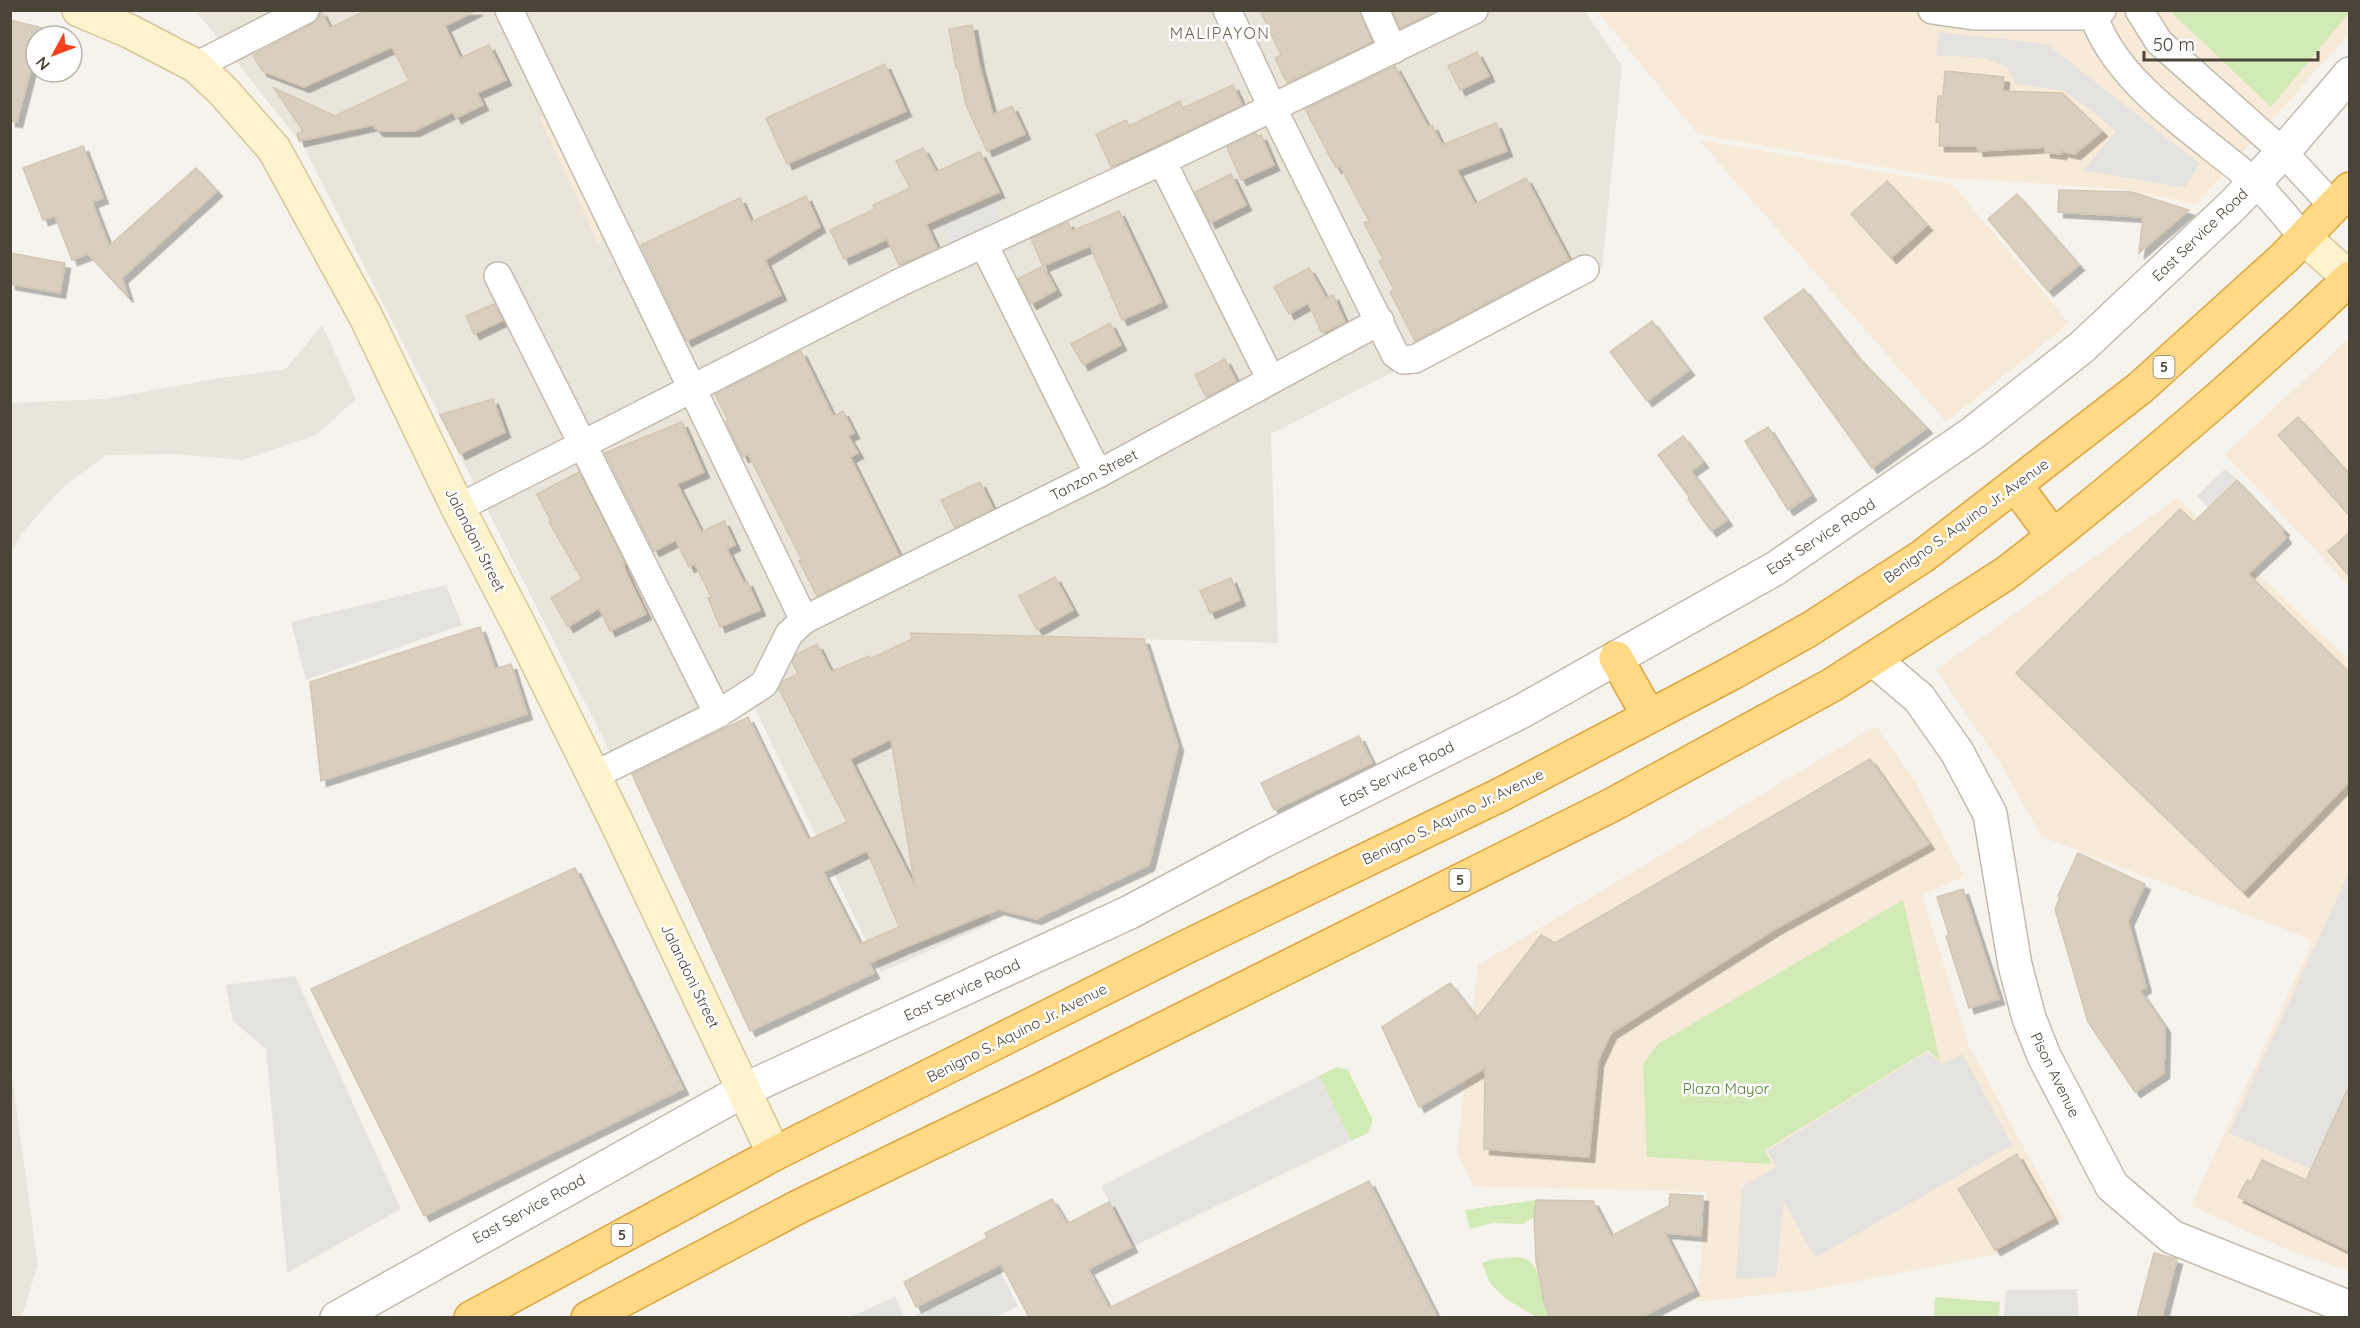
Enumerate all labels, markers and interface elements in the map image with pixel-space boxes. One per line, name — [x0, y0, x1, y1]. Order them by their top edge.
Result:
district label: MALIPAYON — [1170, 23, 1270, 43]
north arrow — [24, 24, 84, 84]
scale bar — [2144, 24, 2318, 62]
text: 50 m — [2153, 33, 2195, 56]
text: N — [31, 53, 54, 75]
street label: East Service Road — [2148, 184, 2252, 285]
road number: 5 — [2154, 356, 2174, 378]
street label: Tanzon Street — [1047, 444, 1140, 505]
street label: Benigno S. Aquino Jr. Avenue — [1879, 454, 2052, 587]
street label: Jalandoni Street — [441, 485, 510, 595]
street label: East Service Road — [1763, 494, 1879, 579]
street label: East Service Road — [1336, 736, 1457, 811]
street label: Benigno S. Aquino Jr. Avenue — [1359, 764, 1547, 869]
road number: 5 — [1450, 869, 1470, 891]
street label: Jalandoni Street — [657, 920, 724, 1031]
street label: East Service Road — [901, 954, 1023, 1025]
street label: Benigno S. Aquino Jr. Avenue — [923, 979, 1110, 1086]
street label: Pison Avenue — [2027, 1029, 2084, 1120]
park label: Plaza Mayor — [1683, 1079, 1770, 1098]
street label: East Service Road — [469, 1170, 588, 1247]
road number: 5 — [612, 1224, 632, 1246]

